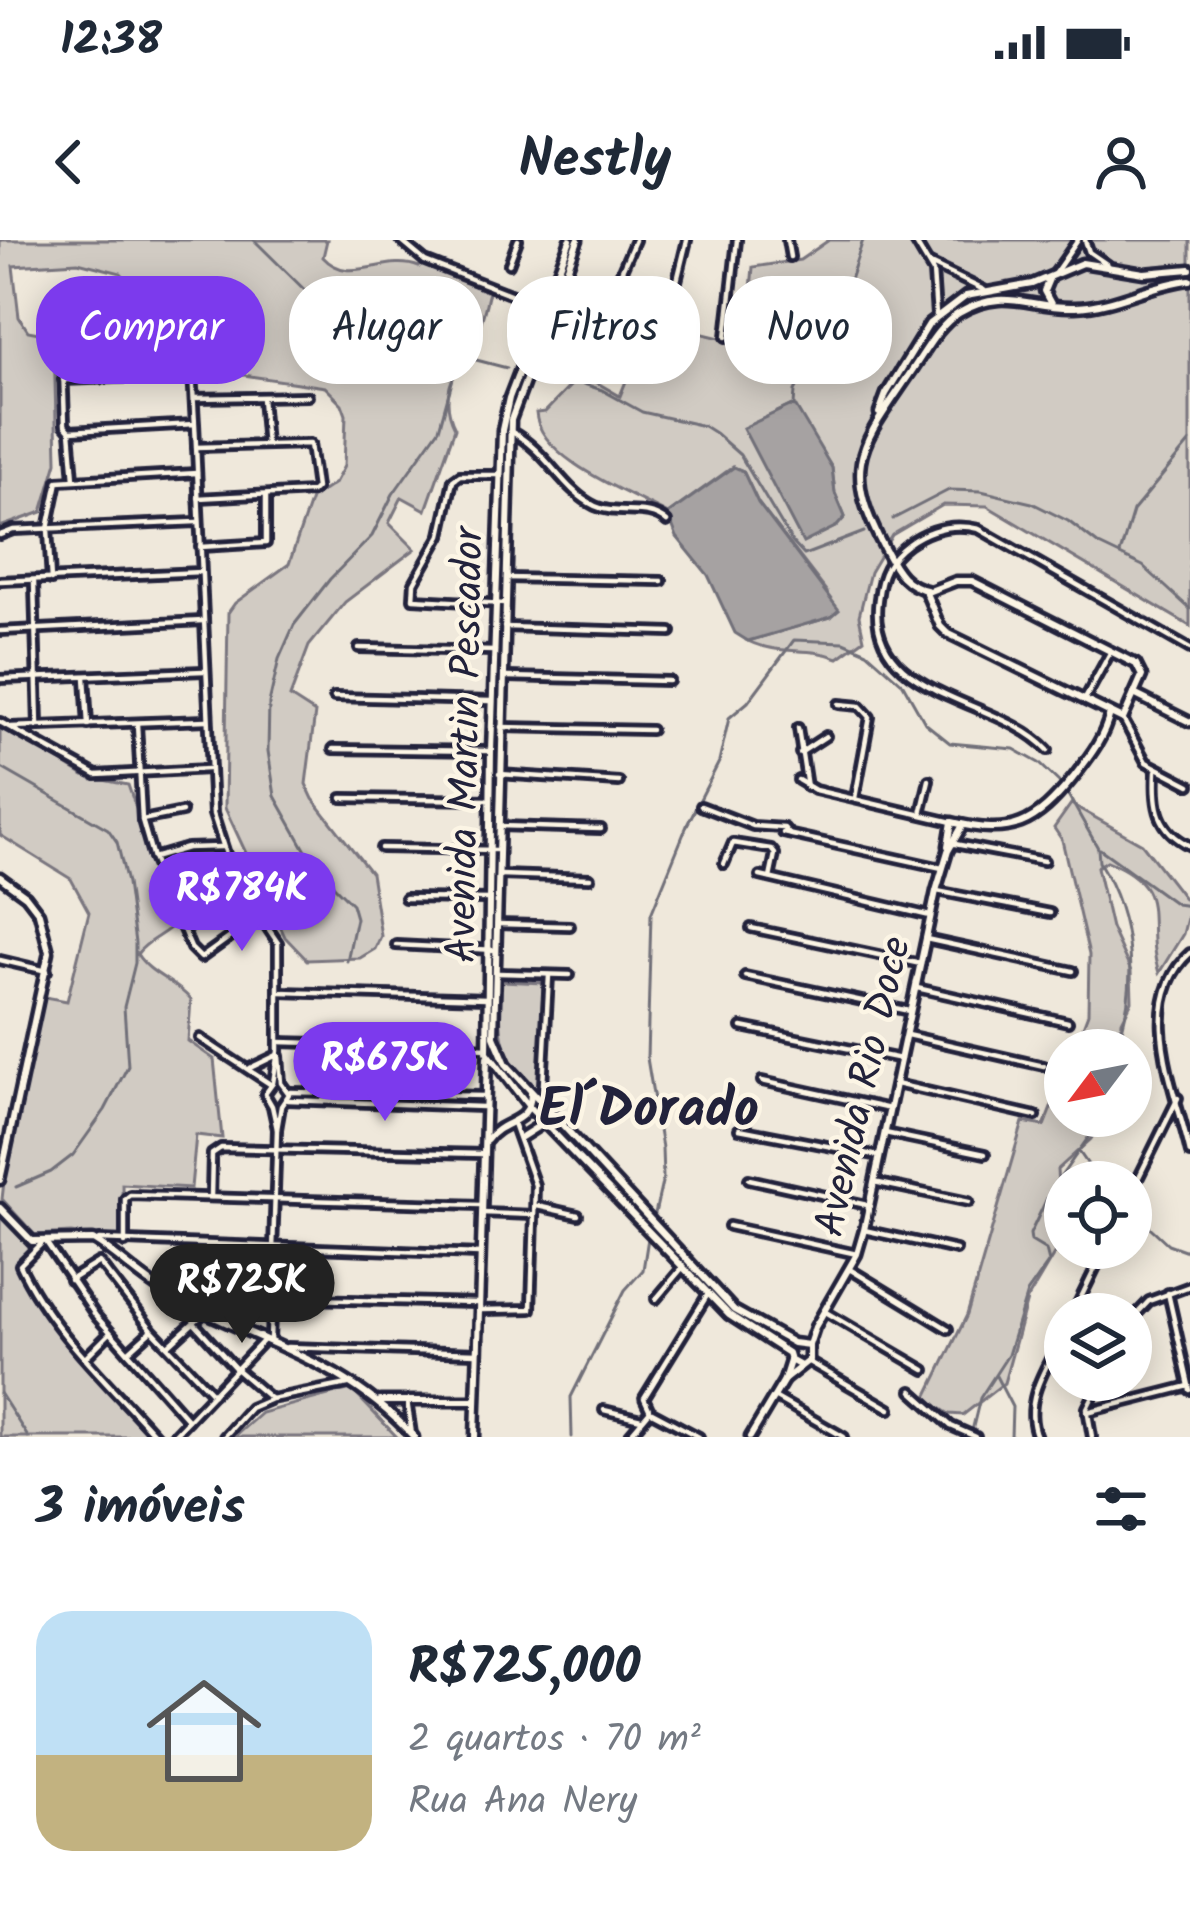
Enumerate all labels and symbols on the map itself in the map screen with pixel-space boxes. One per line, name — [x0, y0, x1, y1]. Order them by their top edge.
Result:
street label: Avenida Martin Pescador — [429, 524, 504, 964]
pin: R$784K — [144, 852, 340, 954]
street label: Avenida Rio Doce — [797, 930, 932, 1243]
pin: R$675K — [287, 1022, 483, 1124]
north arrow — [1044, 1029, 1152, 1137]
district label: El´Dorado — [539, 1069, 759, 1155]
pin: R$725K — [144, 1244, 340, 1346]

